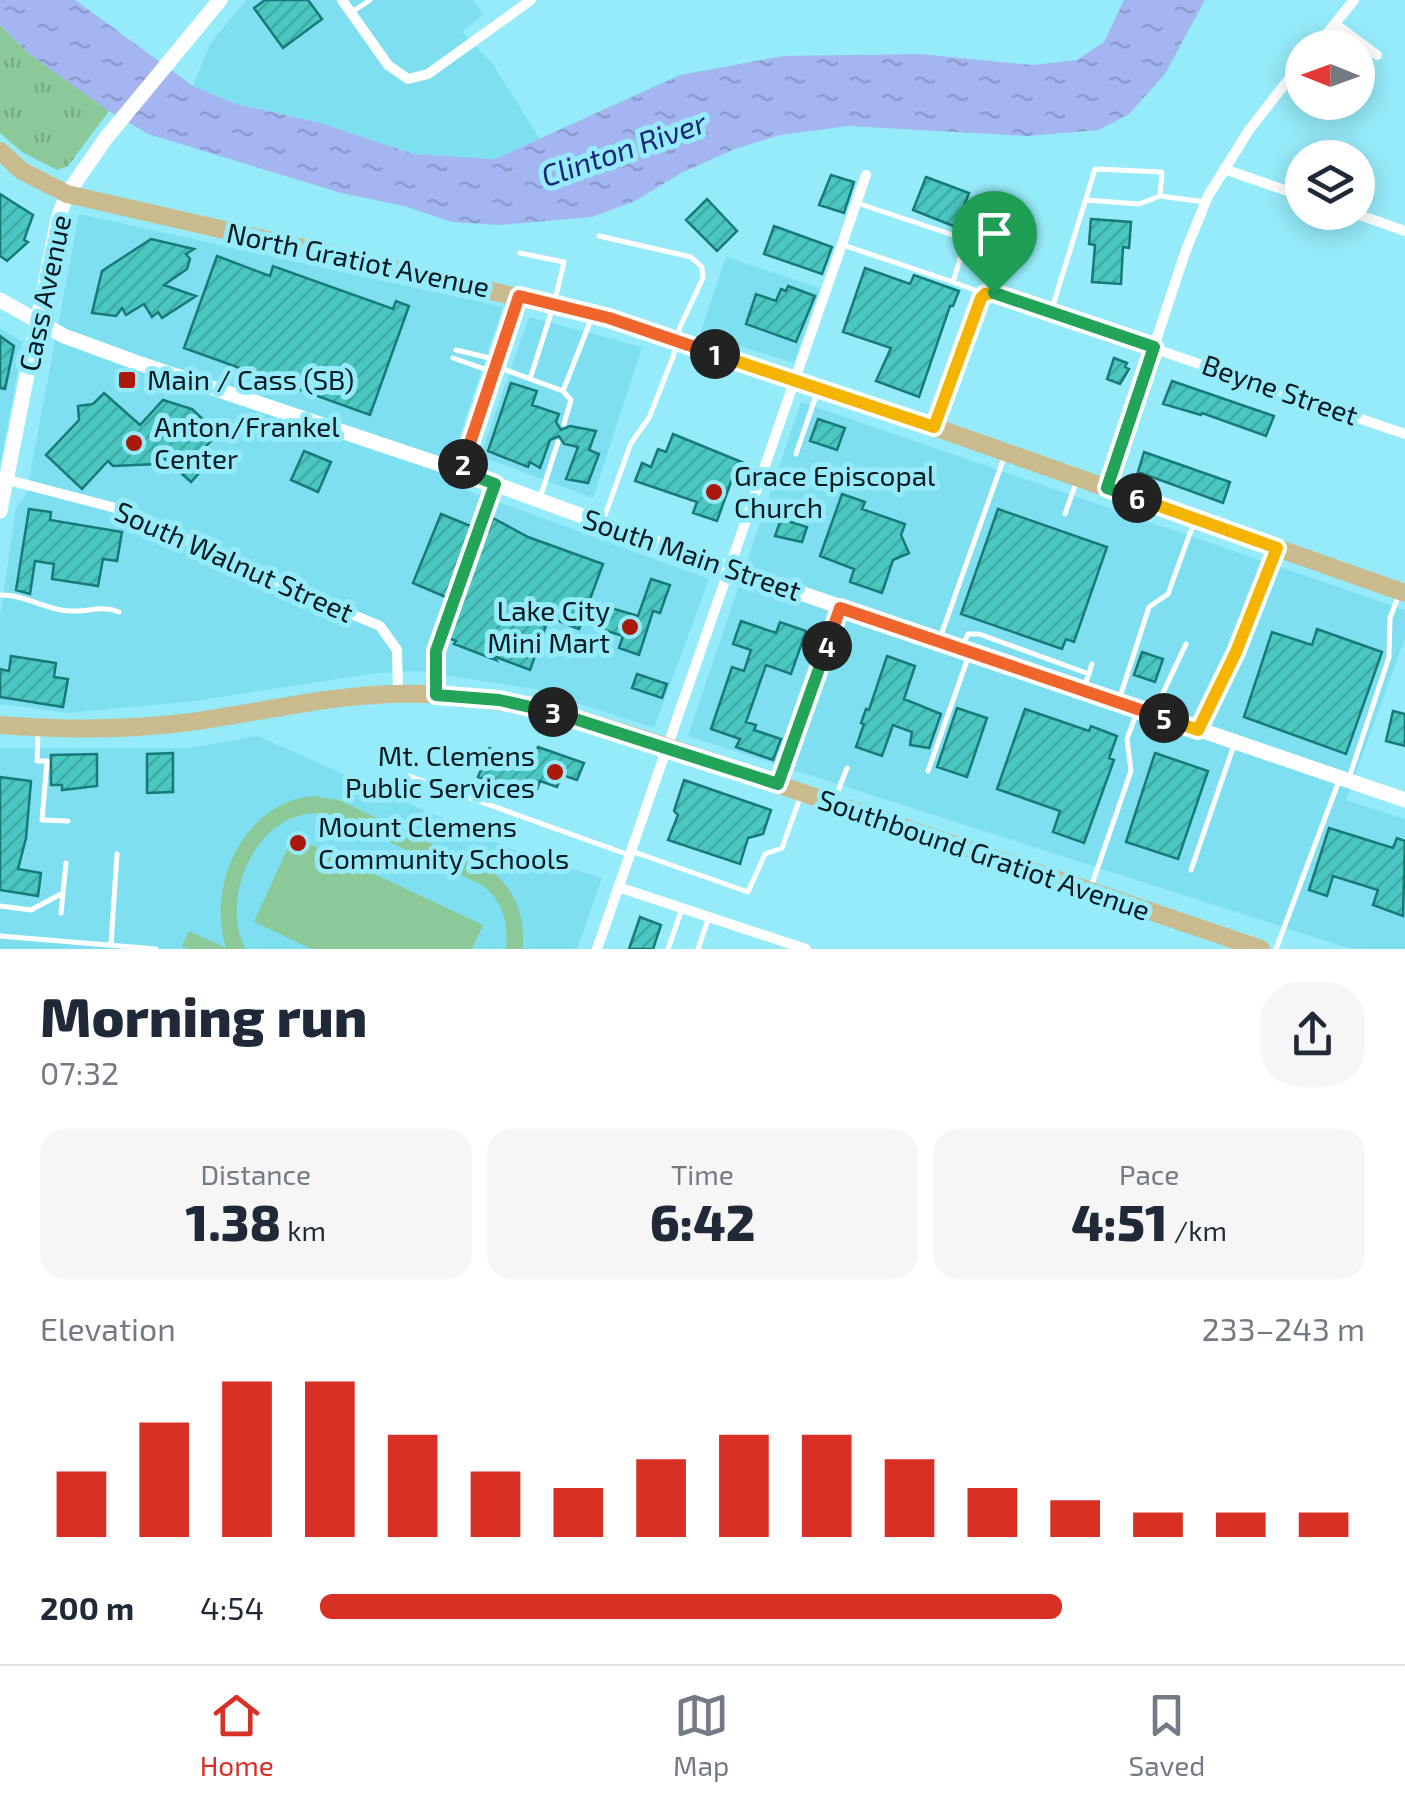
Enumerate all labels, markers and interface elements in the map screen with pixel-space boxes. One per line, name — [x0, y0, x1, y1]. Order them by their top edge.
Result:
north arrow — [1285, 30, 1375, 120]
map controls — [1285, 30, 1375, 230]
water label: Clinton River — [536, 103, 712, 193]
button: layers — [1285, 140, 1375, 230]
pin — [952, 191, 1037, 294]
icon: arrive — [967, 206, 1022, 261]
street label: Cass Avenue — [11, 211, 77, 374]
street label: North Gratiot Avenue — [224, 215, 493, 303]
pin: 1 — [690, 329, 740, 379]
text: 1 — [709, 337, 721, 371]
street label: Beyne Street — [1198, 347, 1363, 432]
place label: Main / Cass (SB) — [147, 362, 354, 396]
marker: Main / Cass (SB) — [116, 369, 138, 391]
place label: Anton/Frankel Center — [154, 409, 340, 475]
marker: Anton/Frankel Center — [123, 432, 145, 454]
pin: 2 — [438, 439, 488, 489]
text: 2 — [455, 447, 471, 481]
place label: Grace Episcopal Church — [734, 458, 936, 524]
pin: 6 — [1112, 473, 1162, 523]
marker: Grace Episcopal Church — [703, 481, 725, 503]
text: 6 — [1129, 481, 1145, 515]
street label: South Walnut Street — [110, 493, 359, 629]
street label: South Main Street — [579, 501, 806, 607]
place label: Lake City Mini Mart — [487, 593, 610, 659]
marker: Lake City Mini Mart — [619, 616, 641, 638]
pin: 4 — [802, 621, 852, 671]
text: 4 — [818, 629, 836, 663]
pin: 3 — [528, 687, 578, 737]
pin: 5 — [1139, 693, 1189, 743]
text: 3 — [545, 695, 561, 729]
text: 5 — [1156, 701, 1172, 735]
place label: Mt. Clemens Public Services — [345, 738, 535, 804]
marker: Mt. Clemens Public Services — [544, 761, 566, 783]
street label: Southbound Gratiot Avenue — [814, 781, 1155, 927]
place label: Mount Clemens Community Schools — [318, 809, 569, 875]
marker: Mount Clemens Community Schools — [287, 832, 309, 854]
text: Morning run — [40, 982, 368, 1048]
button: share — [1260, 982, 1365, 1087]
text: 07:32 — [40, 1053, 119, 1091]
text: Distance — [201, 1157, 311, 1191]
text: Time — [671, 1157, 734, 1191]
text: Pace — [1119, 1157, 1179, 1191]
text: 1.38 — [186, 1191, 281, 1251]
text: 6:42 — [650, 1191, 755, 1251]
text: 4:51 — [1071, 1191, 1168, 1251]
text: km — [281, 1213, 326, 1247]
text: /km — [1168, 1213, 1227, 1247]
text: Elevation — [40, 1309, 176, 1347]
text: 233–243 m — [1202, 1309, 1365, 1347]
text: 200 m — [40, 1588, 134, 1626]
text: 4:54 — [200, 1588, 264, 1626]
tab: Home — [200, 1688, 274, 1782]
tab: Map — [673, 1688, 729, 1782]
tab: Saved — [1129, 1688, 1205, 1782]

